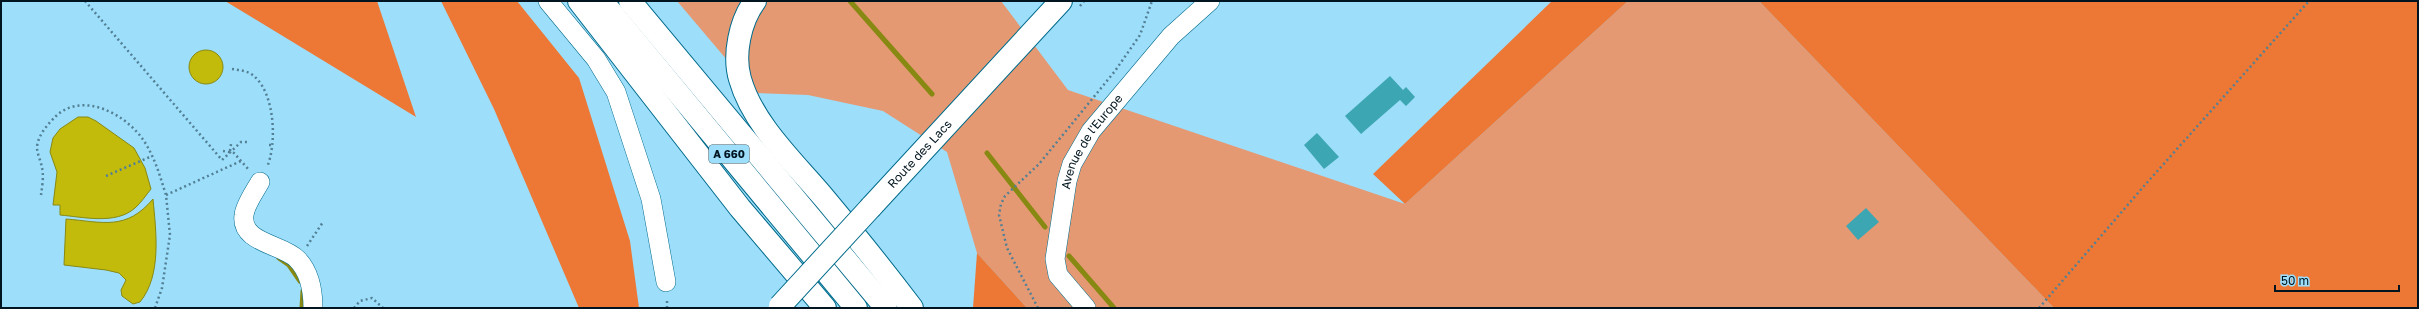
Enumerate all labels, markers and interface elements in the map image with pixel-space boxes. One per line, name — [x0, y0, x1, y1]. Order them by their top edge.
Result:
street label: Avenue de l'Europe — [1058, 91, 1126, 190]
street label: Route des Lacs — [884, 116, 955, 191]
road number: A 660 — [709, 145, 749, 163]
scale bar — [2275, 267, 2399, 293]
text: 50 m — [2281, 273, 2309, 288]

